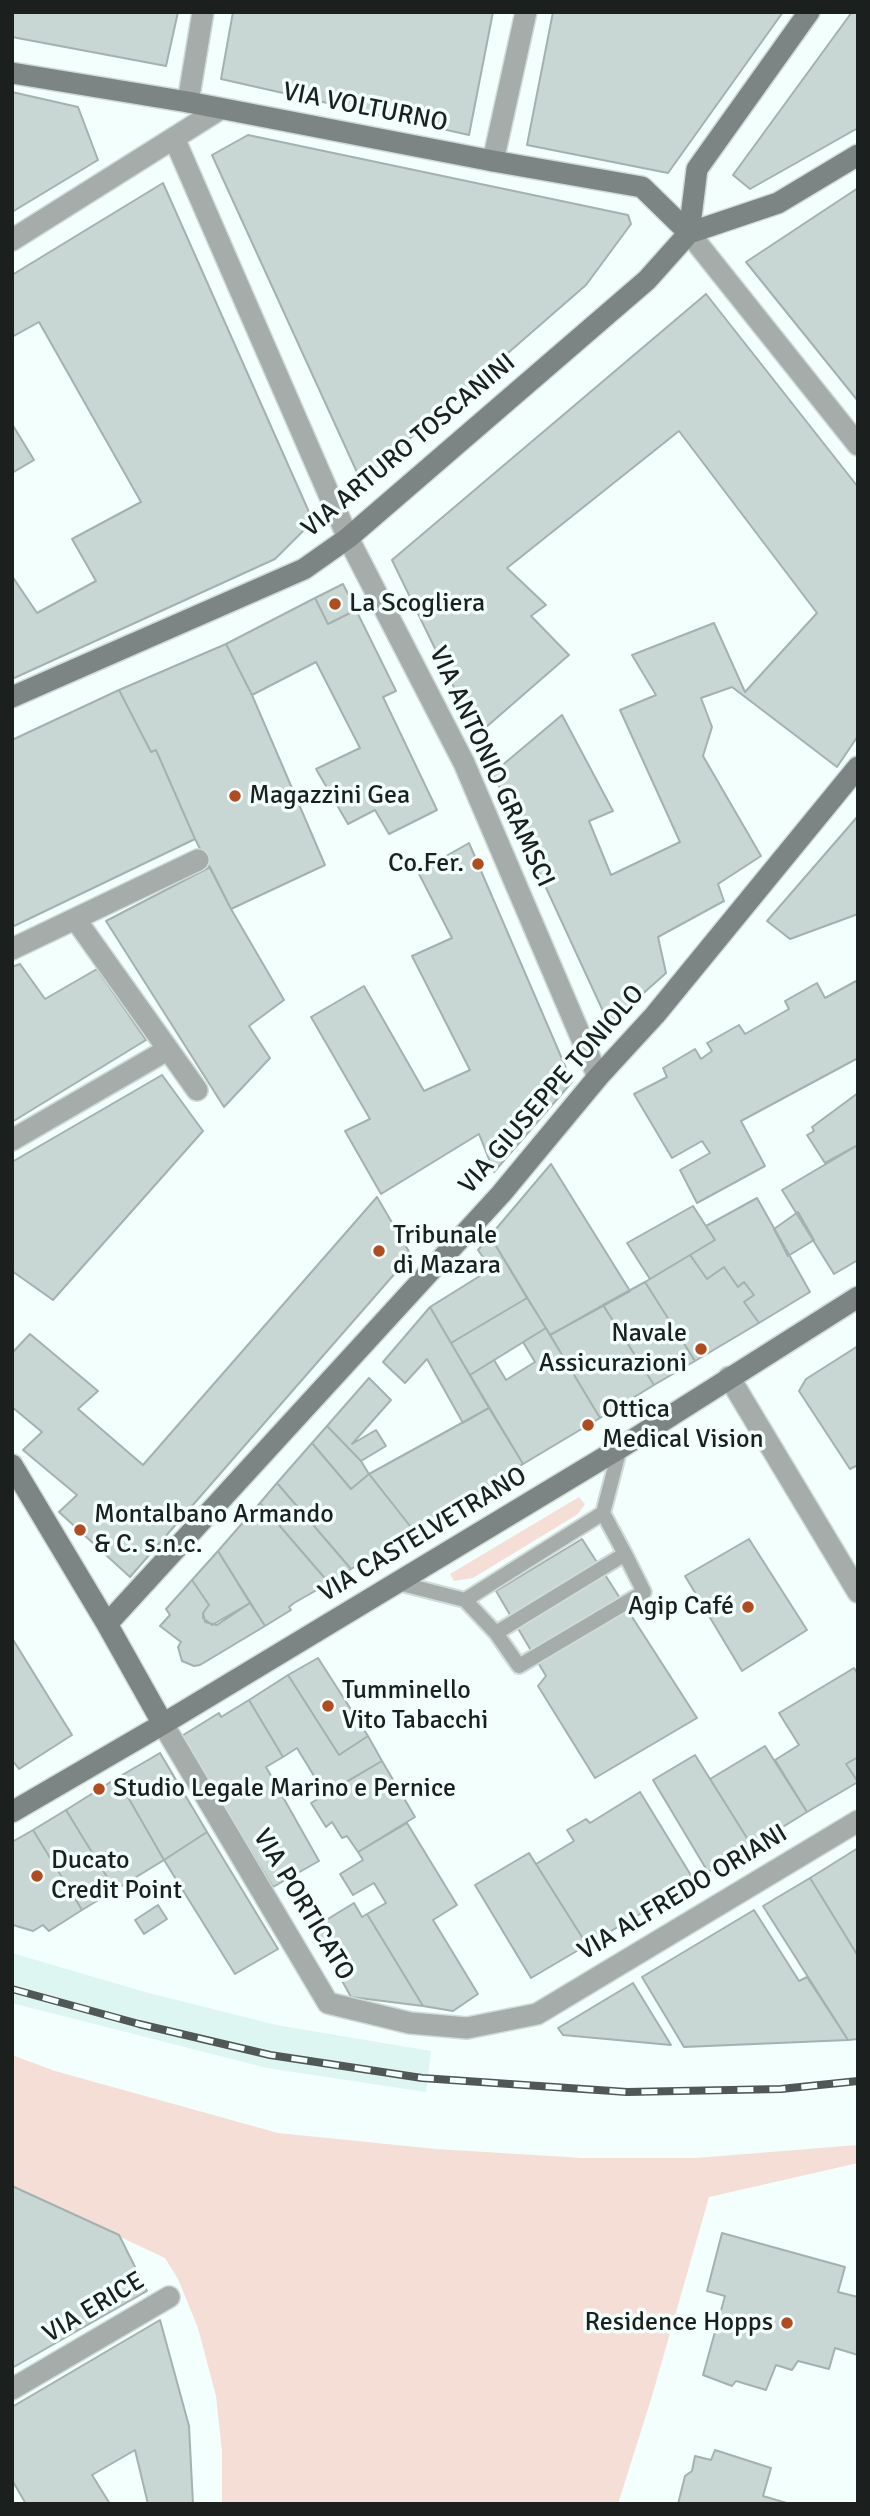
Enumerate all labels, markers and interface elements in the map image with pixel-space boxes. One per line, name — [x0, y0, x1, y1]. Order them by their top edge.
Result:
street label: VIA VOLTURNO — [280, 77, 450, 139]
street label: VIA ARTURO TOSCANINI — [296, 347, 522, 545]
place label: La Scogliera — [349, 588, 485, 620]
marker: La Scogliera — [327, 596, 343, 612]
street label: VIA ANTONIO GRAMSCI — [422, 642, 560, 892]
place label: Magazzini Gea — [249, 780, 410, 812]
marker: Magazzini Gea — [227, 788, 243, 804]
place label: Co.Fer. — [388, 848, 464, 880]
marker: Co.Fer. — [470, 856, 486, 872]
street label: VIA GIUSEPPE TONIOLO — [453, 979, 651, 1201]
place label: Tribunale di Mazara — [393, 1220, 501, 1282]
marker: Tribunale di Mazara — [371, 1243, 387, 1259]
place label: Navale Assicurazioni — [539, 1318, 687, 1380]
marker: Navale Assicurazioni — [693, 1341, 709, 1357]
place label: Ottica Medical Vision — [602, 1394, 764, 1456]
marker: Ottica Medical Vision — [580, 1417, 596, 1433]
street label: VIA CASTELVETRANO — [313, 1461, 533, 1609]
place label: Montalbano Armando & C. s.n.c. — [94, 1499, 334, 1560]
marker: Montalbano Armando & C. s.n.c. — [72, 1522, 88, 1538]
place label: Agip Café — [628, 1591, 734, 1623]
marker: Agip Café — [740, 1599, 756, 1615]
place label: Tumminello Vito Tabacchi — [342, 1675, 488, 1736]
marker: Tumminello Vito Tabacchi — [320, 1698, 336, 1714]
place label: Studio Legale Marino e Pernice — [113, 1773, 456, 1805]
marker: Studio Legale Marino e Pernice — [91, 1781, 107, 1797]
street label: VIA ALFREDO ORIANI — [573, 1818, 793, 1968]
street label: VIA PORTICATO — [246, 1824, 360, 1986]
place label: Ducato Credit Point — [51, 1845, 182, 1906]
marker: Ducato Credit Point — [29, 1868, 45, 1884]
street label: VIA ERICE — [38, 2266, 150, 2350]
place label: Residence Hopps — [584, 2307, 773, 2339]
marker: Residence Hopps — [779, 2315, 795, 2331]

